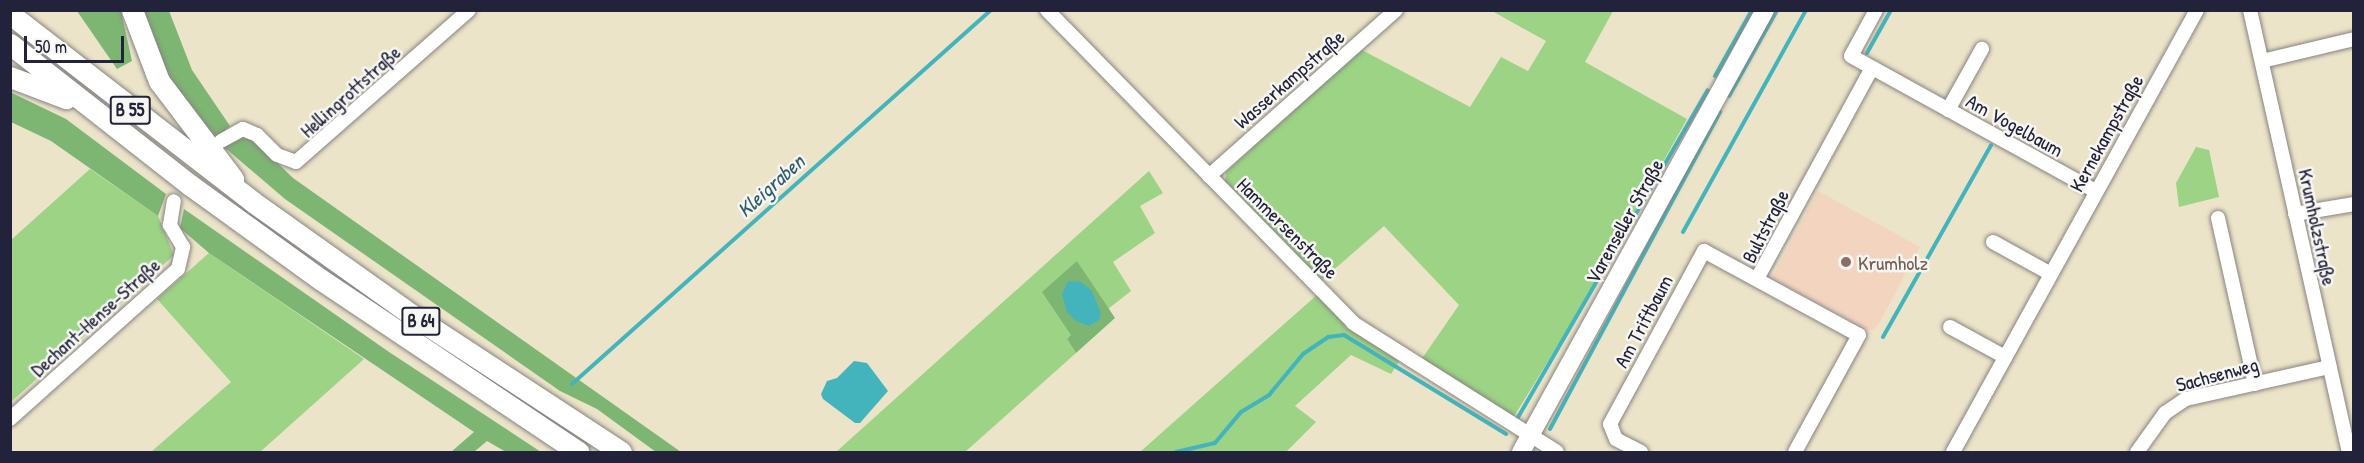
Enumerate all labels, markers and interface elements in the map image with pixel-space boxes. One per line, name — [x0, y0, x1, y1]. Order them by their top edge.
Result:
scale bar — [27, 24, 128, 62]
street label: Wasserkampstraße — [1229, 25, 1349, 133]
text: 50 m — [35, 34, 67, 59]
street label: Hellingrottstraße — [295, 40, 405, 142]
street label: Kernekampstraße — [2064, 70, 2148, 196]
street label: Am Vogelbaum — [1962, 89, 2068, 161]
road number: B 55 — [109, 95, 151, 125]
water label: Kleigraben — [732, 149, 810, 223]
street label: Varenseller Straße — [1580, 155, 1668, 287]
street label: Krumholzstraße — [2294, 166, 2342, 288]
street label: Hammersenstraße — [1232, 172, 1344, 284]
street label: Bultstraße — [1736, 185, 1794, 267]
place label: Krumholz — [1858, 250, 1928, 274]
street label: Dechant-Hense-Straße — [25, 253, 165, 381]
marker: Krumholz — [1839, 255, 1853, 269]
street label: Am Triftbaum — [1609, 271, 1677, 371]
road number: B 64 — [400, 306, 442, 336]
street label: Sachsenweg — [2173, 352, 2261, 396]

